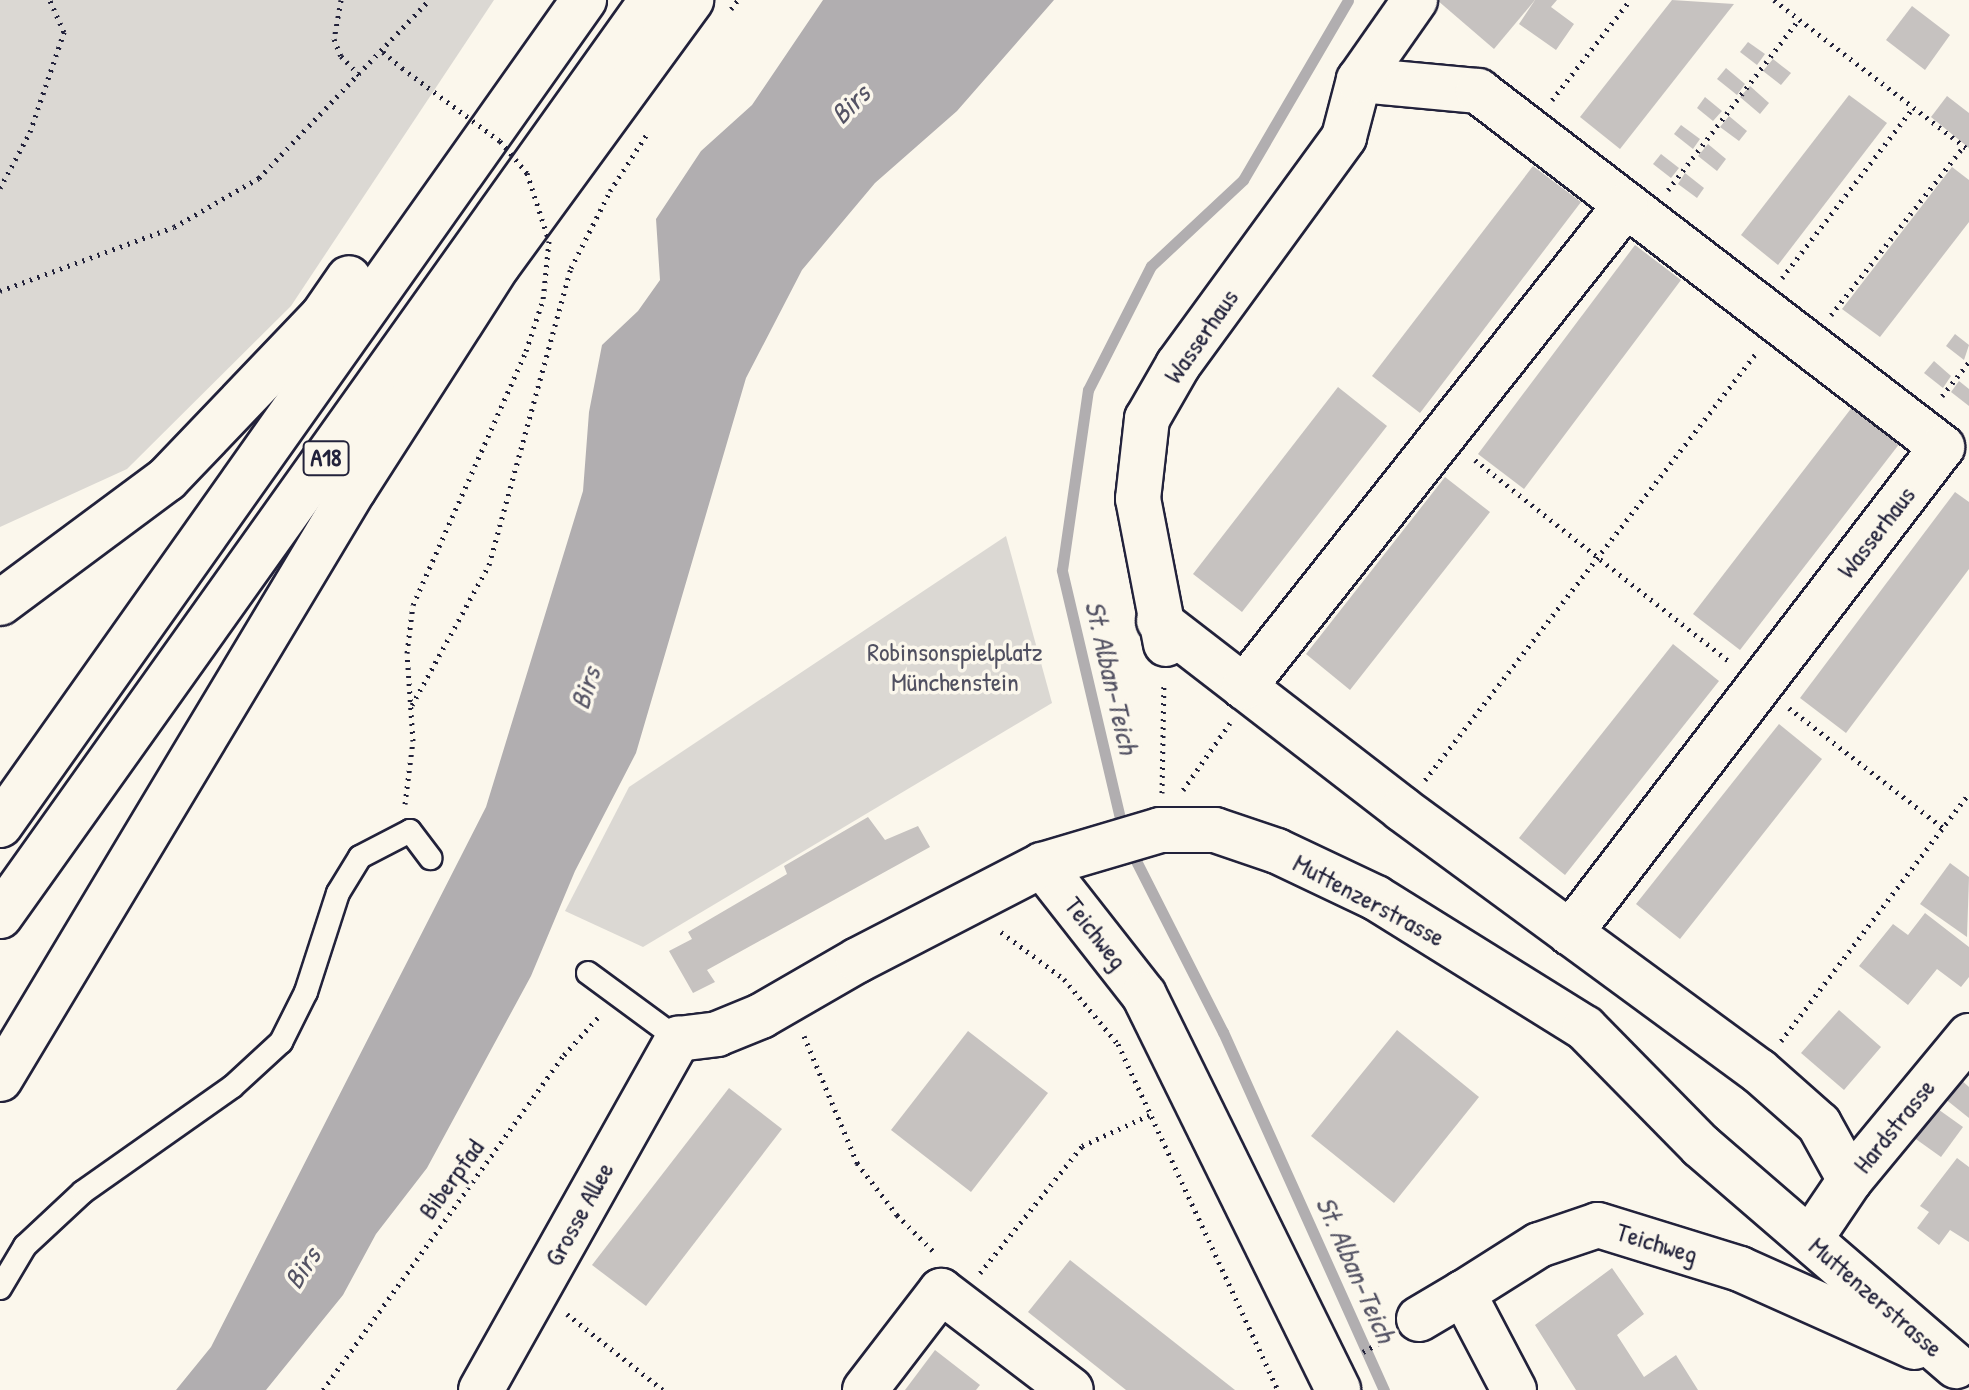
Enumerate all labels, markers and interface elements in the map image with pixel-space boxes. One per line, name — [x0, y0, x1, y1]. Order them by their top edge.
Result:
water label: Birs — [823, 77, 877, 131]
street label: Wasserhaus — [1157, 283, 1245, 389]
road number: A18 — [302, 438, 350, 478]
street label: Wasserhaus — [1830, 480, 1922, 584]
water label: St. Alban-Teich — [1078, 597, 1146, 757]
park label: Robinsonspielplatz Münchenstein — [867, 636, 1043, 698]
water label: Birs — [563, 663, 607, 713]
street label: Muttenzerstrasse — [1288, 847, 1450, 953]
street label: Teichweg — [1058, 891, 1134, 975]
street label: Hardstrasse — [1847, 1073, 1941, 1179]
street label: Biberpfad — [412, 1133, 490, 1225]
street label: Grosse Allee — [538, 1157, 620, 1271]
water label: St. Alban-Teich — [1309, 1191, 1403, 1347]
street label: Teichweg — [1613, 1216, 1701, 1270]
street label: Muttenzerstrasse — [1803, 1230, 1949, 1364]
water label: Birs — [276, 1241, 328, 1295]

